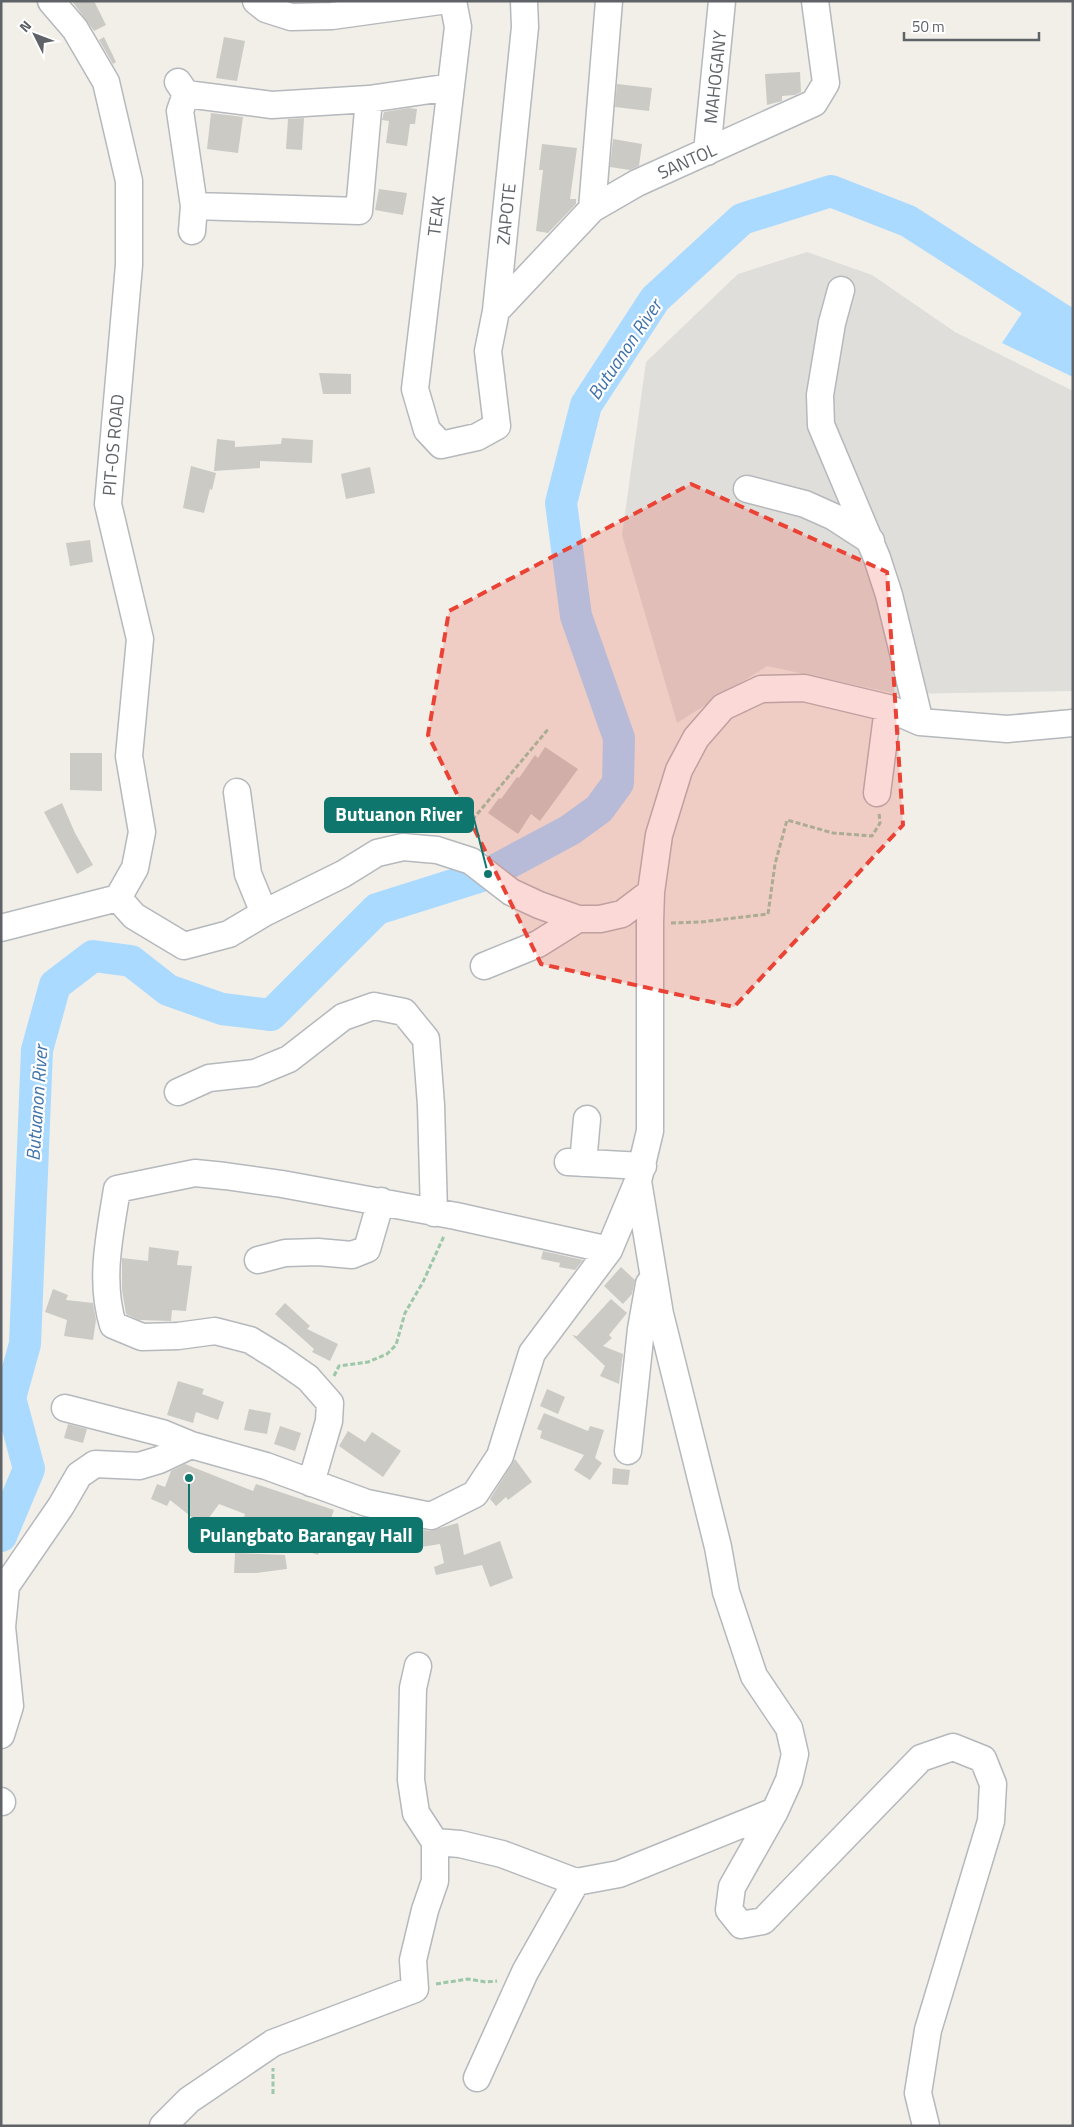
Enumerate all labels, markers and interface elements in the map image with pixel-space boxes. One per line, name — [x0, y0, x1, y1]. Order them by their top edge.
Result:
north arrow — [10, 10, 60, 60]
scale bar — [904, 10, 1039, 42]
text: N — [14, 15, 36, 37]
text: 50 m — [912, 15, 945, 38]
street label: MAHOGANY — [697, 29, 733, 125]
street label: SANTOL — [653, 136, 721, 186]
street label: ZAPOTE — [489, 182, 523, 246]
street label: TEAK — [420, 194, 452, 238]
water label: Butuanon River — [580, 291, 669, 405]
street label: PIT-OS ROAD — [95, 393, 131, 497]
callout: Butuanon River — [325, 798, 473, 832]
text: Butuanon River — [335, 799, 463, 828]
water label: Butuanon River — [17, 1042, 55, 1162]
callout: Pulangbato Barangay Hall — [189, 1518, 422, 1552]
text: Pulangbato Barangay Hall — [199, 1520, 413, 1549]

